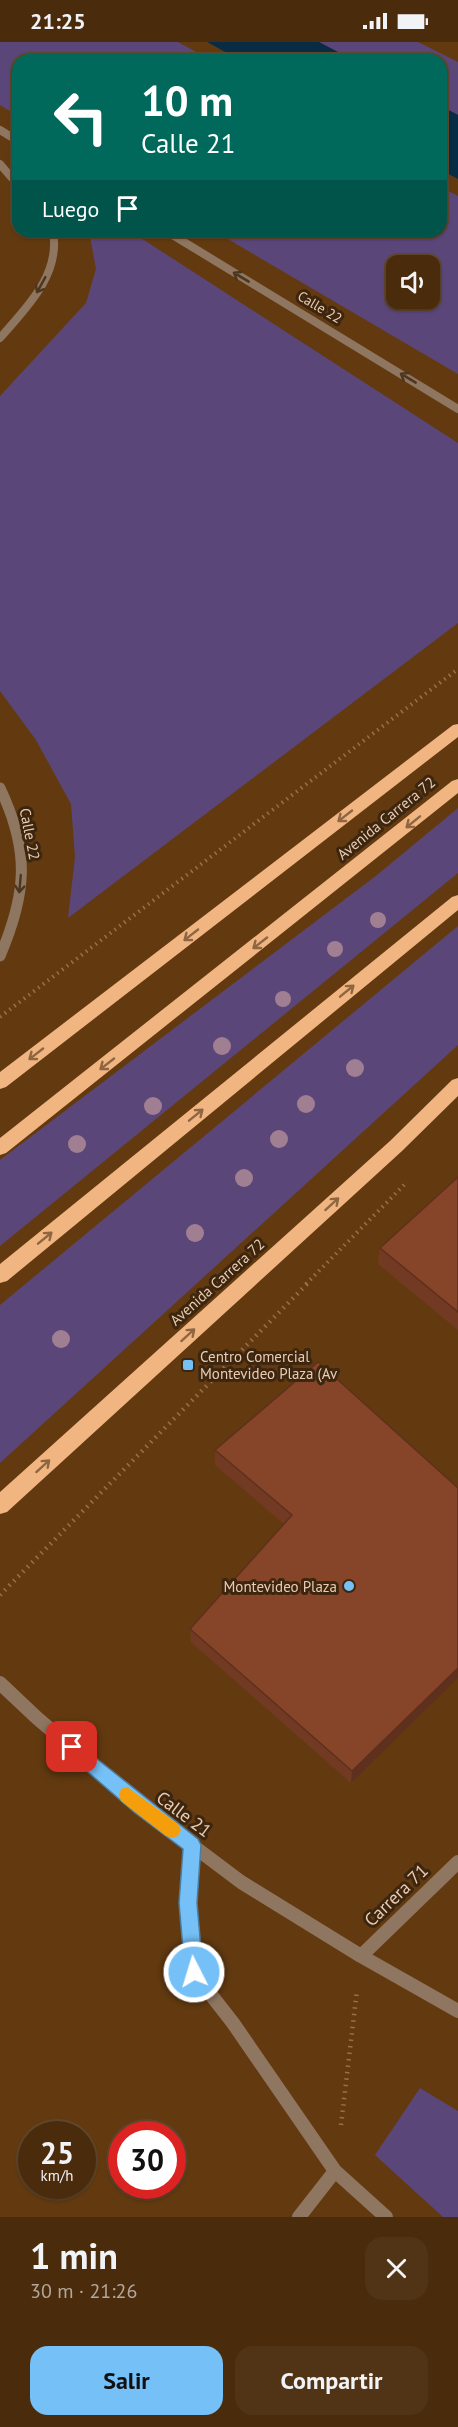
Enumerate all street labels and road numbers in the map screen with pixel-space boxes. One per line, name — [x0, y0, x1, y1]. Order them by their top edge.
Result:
street label: Calle 22 — [294, 287, 346, 327]
street label: Avenida Carrera 72 — [333, 772, 439, 864]
street label: Calle 22 — [16, 806, 44, 862]
street label: Avenida Carrera 72 — [166, 1234, 268, 1330]
street label: Calle 21 — [152, 1786, 216, 1842]
street label: Carrera 71 — [359, 1859, 433, 1931]

